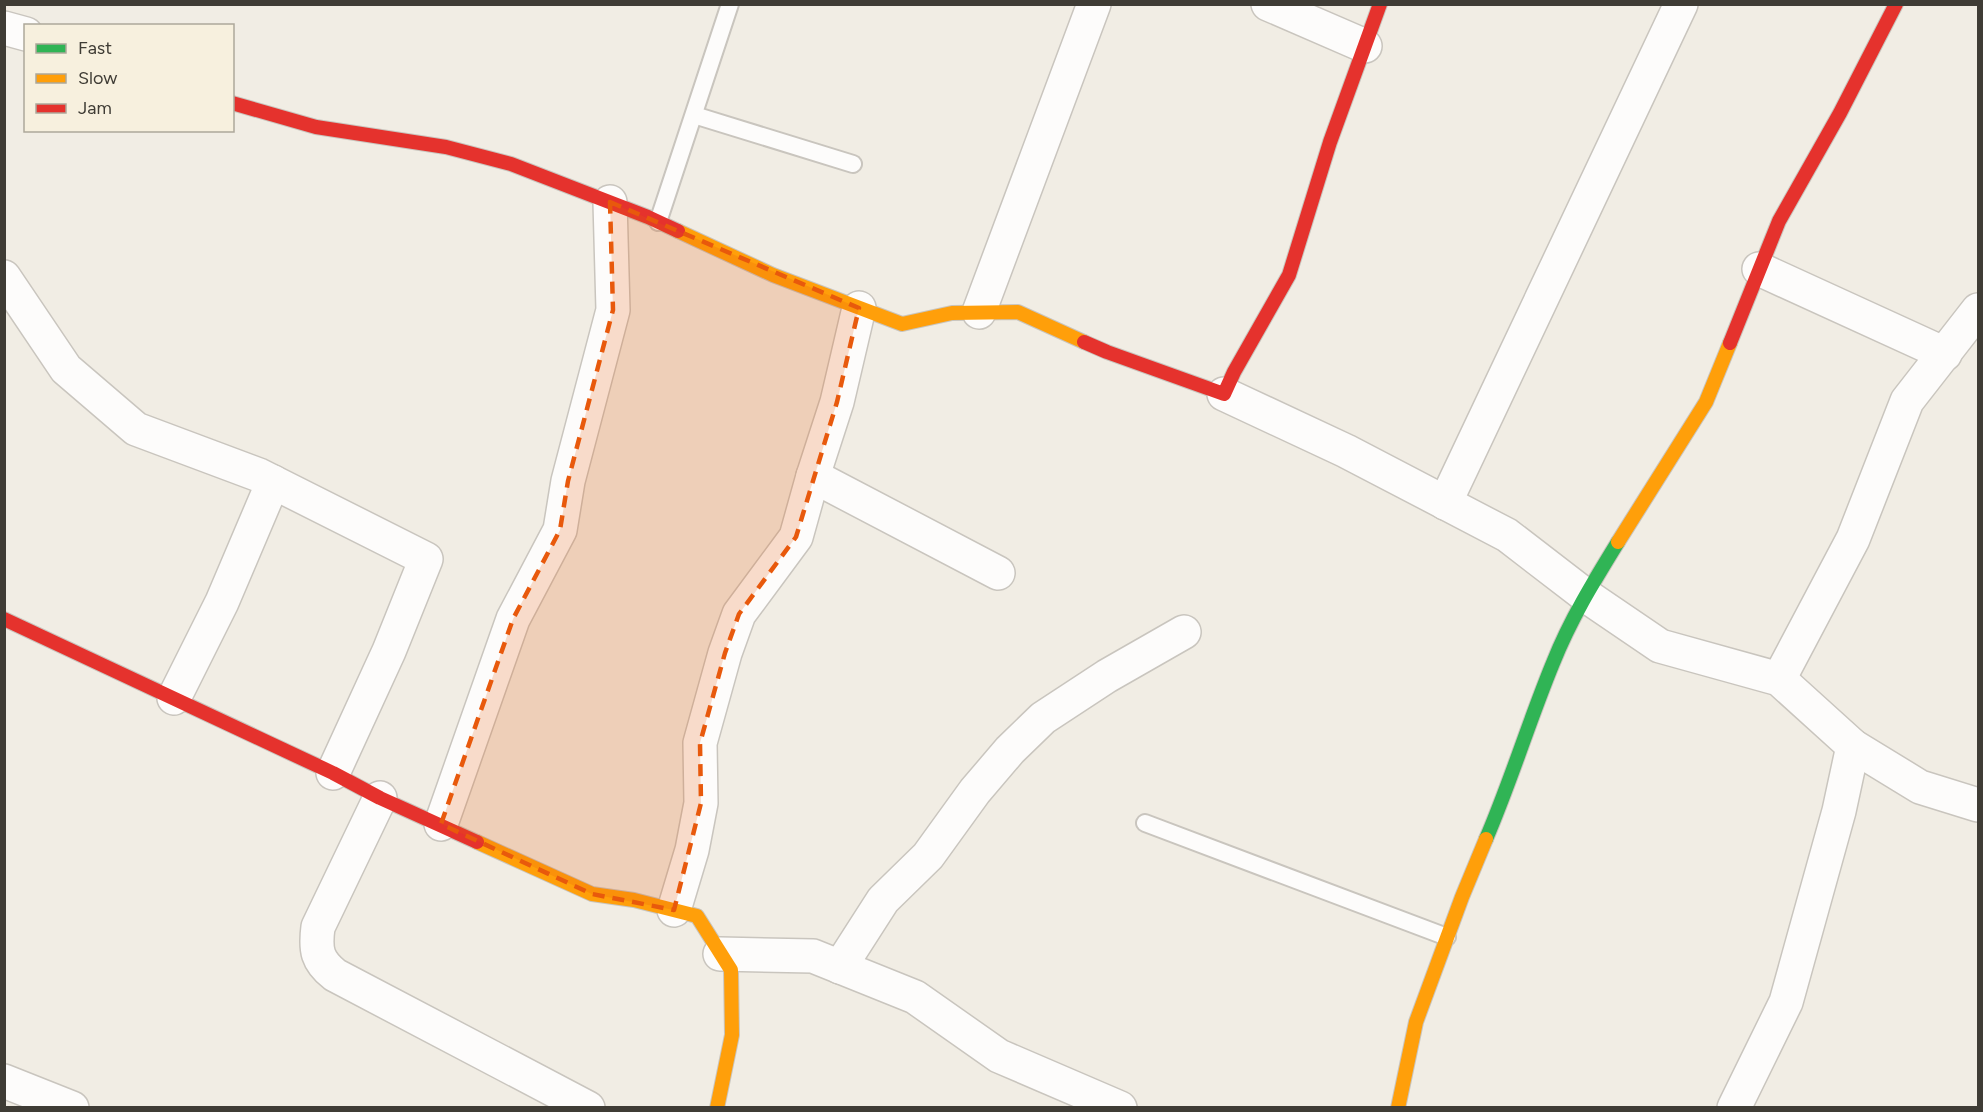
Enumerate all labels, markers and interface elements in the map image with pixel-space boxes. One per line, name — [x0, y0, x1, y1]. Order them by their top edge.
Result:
legend — [24, 24, 234, 132]
text: Fast — [78, 37, 112, 59]
text: Slow — [78, 67, 117, 89]
text: Jam — [78, 97, 112, 119]

